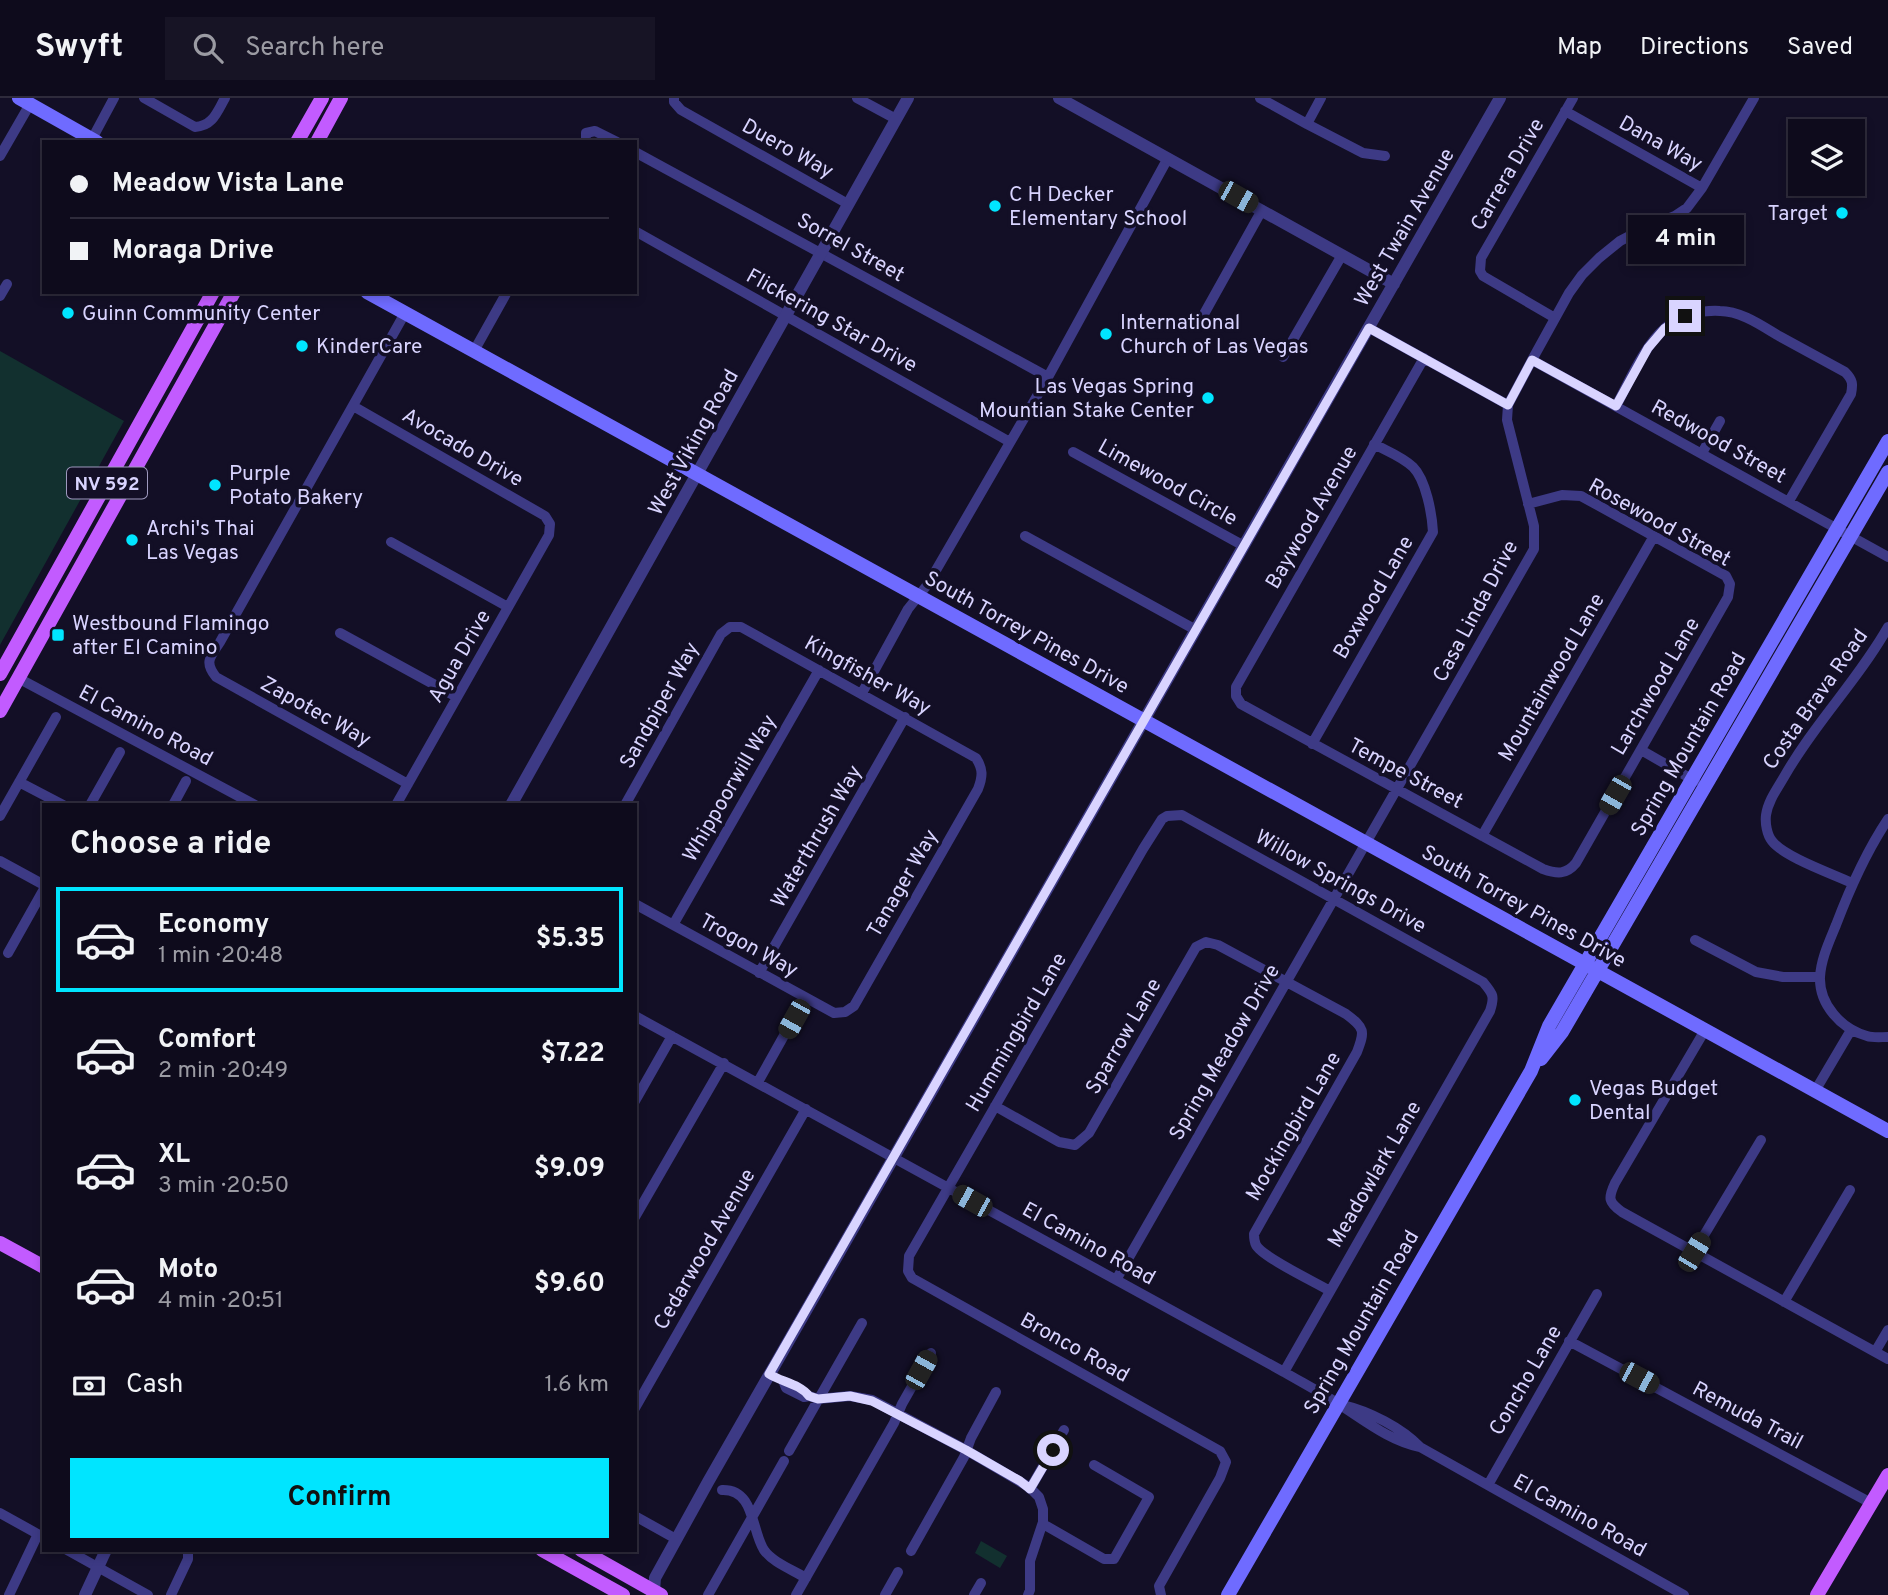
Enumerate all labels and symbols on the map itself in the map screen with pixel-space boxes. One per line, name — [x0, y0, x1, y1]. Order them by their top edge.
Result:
street label: Dana Way — [1614, 110, 1707, 178]
street label: Duero Way — [737, 113, 838, 186]
street label: Carrera Drive — [1465, 114, 1551, 236]
street label: West Twain Avenue — [1349, 144, 1462, 312]
car — [1215, 178, 1262, 216]
place label: C H Decker Elementary School — [1009, 182, 1187, 233]
marker: C H Decker Elementary School — [987, 198, 1003, 214]
place label: Target — [1767, 201, 1828, 228]
marker: Target — [1834, 205, 1850, 221]
street label: Sorrel Street — [792, 208, 909, 289]
callout: 4 min — [1627, 214, 1743, 264]
street label: Flickering Star Drive — [741, 263, 922, 380]
route end — [1669, 300, 1701, 332]
place label: Guinn Community Center — [82, 301, 320, 328]
marker: Guinn Community Center — [60, 305, 76, 321]
place label: International Church of Las Vegas — [1120, 310, 1309, 361]
marker: International Church of Las Vegas — [1098, 326, 1114, 342]
place label: KinderCare — [316, 334, 422, 361]
marker: KinderCare — [294, 338, 310, 354]
street label: West Viking Road — [643, 365, 746, 521]
place label: Las Vegas Spring Mountian Stake Center — [979, 374, 1194, 425]
marker: Las Vegas Spring Mountian Stake Center — [1200, 390, 1216, 406]
street label: Redwood Street — [1646, 394, 1791, 491]
street label: Avocado Drive — [397, 403, 528, 494]
street label: Limewood Circle — [1093, 434, 1242, 533]
street label: Baywood Avenue — [1260, 441, 1364, 594]
place label: Purple Potato Bakery — [229, 461, 363, 512]
road number: NV 592 — [67, 468, 147, 498]
street label: Rosewood Street — [1583, 473, 1735, 574]
marker: Purple Potato Bakery — [207, 477, 223, 493]
place label: Archi's Thai Las Vegas — [146, 516, 255, 567]
street label: Boxwood Lane — [1328, 531, 1420, 664]
marker: Archi's Thai Las Vegas — [124, 532, 140, 548]
street label: Casa Linda Drive — [1428, 536, 1525, 687]
street label: South Torrey Pines Drive — [919, 566, 1133, 701]
street label: Mountainwood Lane — [1493, 589, 1611, 767]
street label: Agua Drive — [423, 605, 498, 708]
place label: Westbound Flamingo after El Camino — [72, 611, 269, 662]
street label: Larchwood Lane — [1606, 613, 1707, 761]
street label: Costa Brava Road — [1758, 624, 1875, 776]
marker: Westbound Flamingo after El Camino — [50, 627, 66, 643]
street label: Kingfisher Way — [799, 630, 935, 722]
street label: Sandpiper Way — [614, 638, 706, 774]
street label: Spring Mountain Road — [1626, 648, 1753, 842]
street label: Zapotec Way — [255, 671, 375, 754]
street label: El Camino Road — [73, 680, 217, 773]
street label: Whippoorwill Way — [677, 710, 783, 867]
street label: Tempe Street — [1343, 733, 1467, 816]
street label: Waterthrush Way — [766, 761, 869, 913]
car — [1596, 772, 1635, 818]
street label: Willow Springs Drive — [1250, 824, 1431, 941]
street label: Tanager Way — [861, 825, 945, 943]
street label: South Torrey Pines Drive — [1416, 840, 1630, 975]
street label: Trogon Way — [694, 908, 802, 985]
street label: Hummingbird Lane — [961, 948, 1074, 1117]
street label: Spring Meadow Drive — [1164, 960, 1287, 1146]
street label: Sparrow Lane — [1080, 974, 1168, 1100]
car — [775, 996, 814, 1042]
street label: Mockingbird Lane — [1241, 1047, 1348, 1206]
place label: Vegas Budget Dental — [1589, 1076, 1718, 1127]
marker: Vegas Budget Dental — [1567, 1092, 1583, 1108]
street label: Meadowlark Lane — [1322, 1096, 1428, 1253]
street label: Cedarwood Avenue — [648, 1164, 762, 1335]
car — [949, 1182, 996, 1220]
street label: El Camino Road — [1017, 1197, 1160, 1292]
street label: Spring Mountain Road — [1299, 1226, 1426, 1420]
car — [1675, 1229, 1714, 1275]
street label: Bronco Road — [1015, 1307, 1134, 1389]
street label: Concho Lane — [1484, 1321, 1569, 1441]
car — [902, 1347, 941, 1393]
car — [1616, 1359, 1663, 1397]
street label: Remuda Trail — [1687, 1376, 1807, 1457]
route start — [1037, 1434, 1069, 1466]
street label: El Camino Road — [1508, 1469, 1651, 1564]

